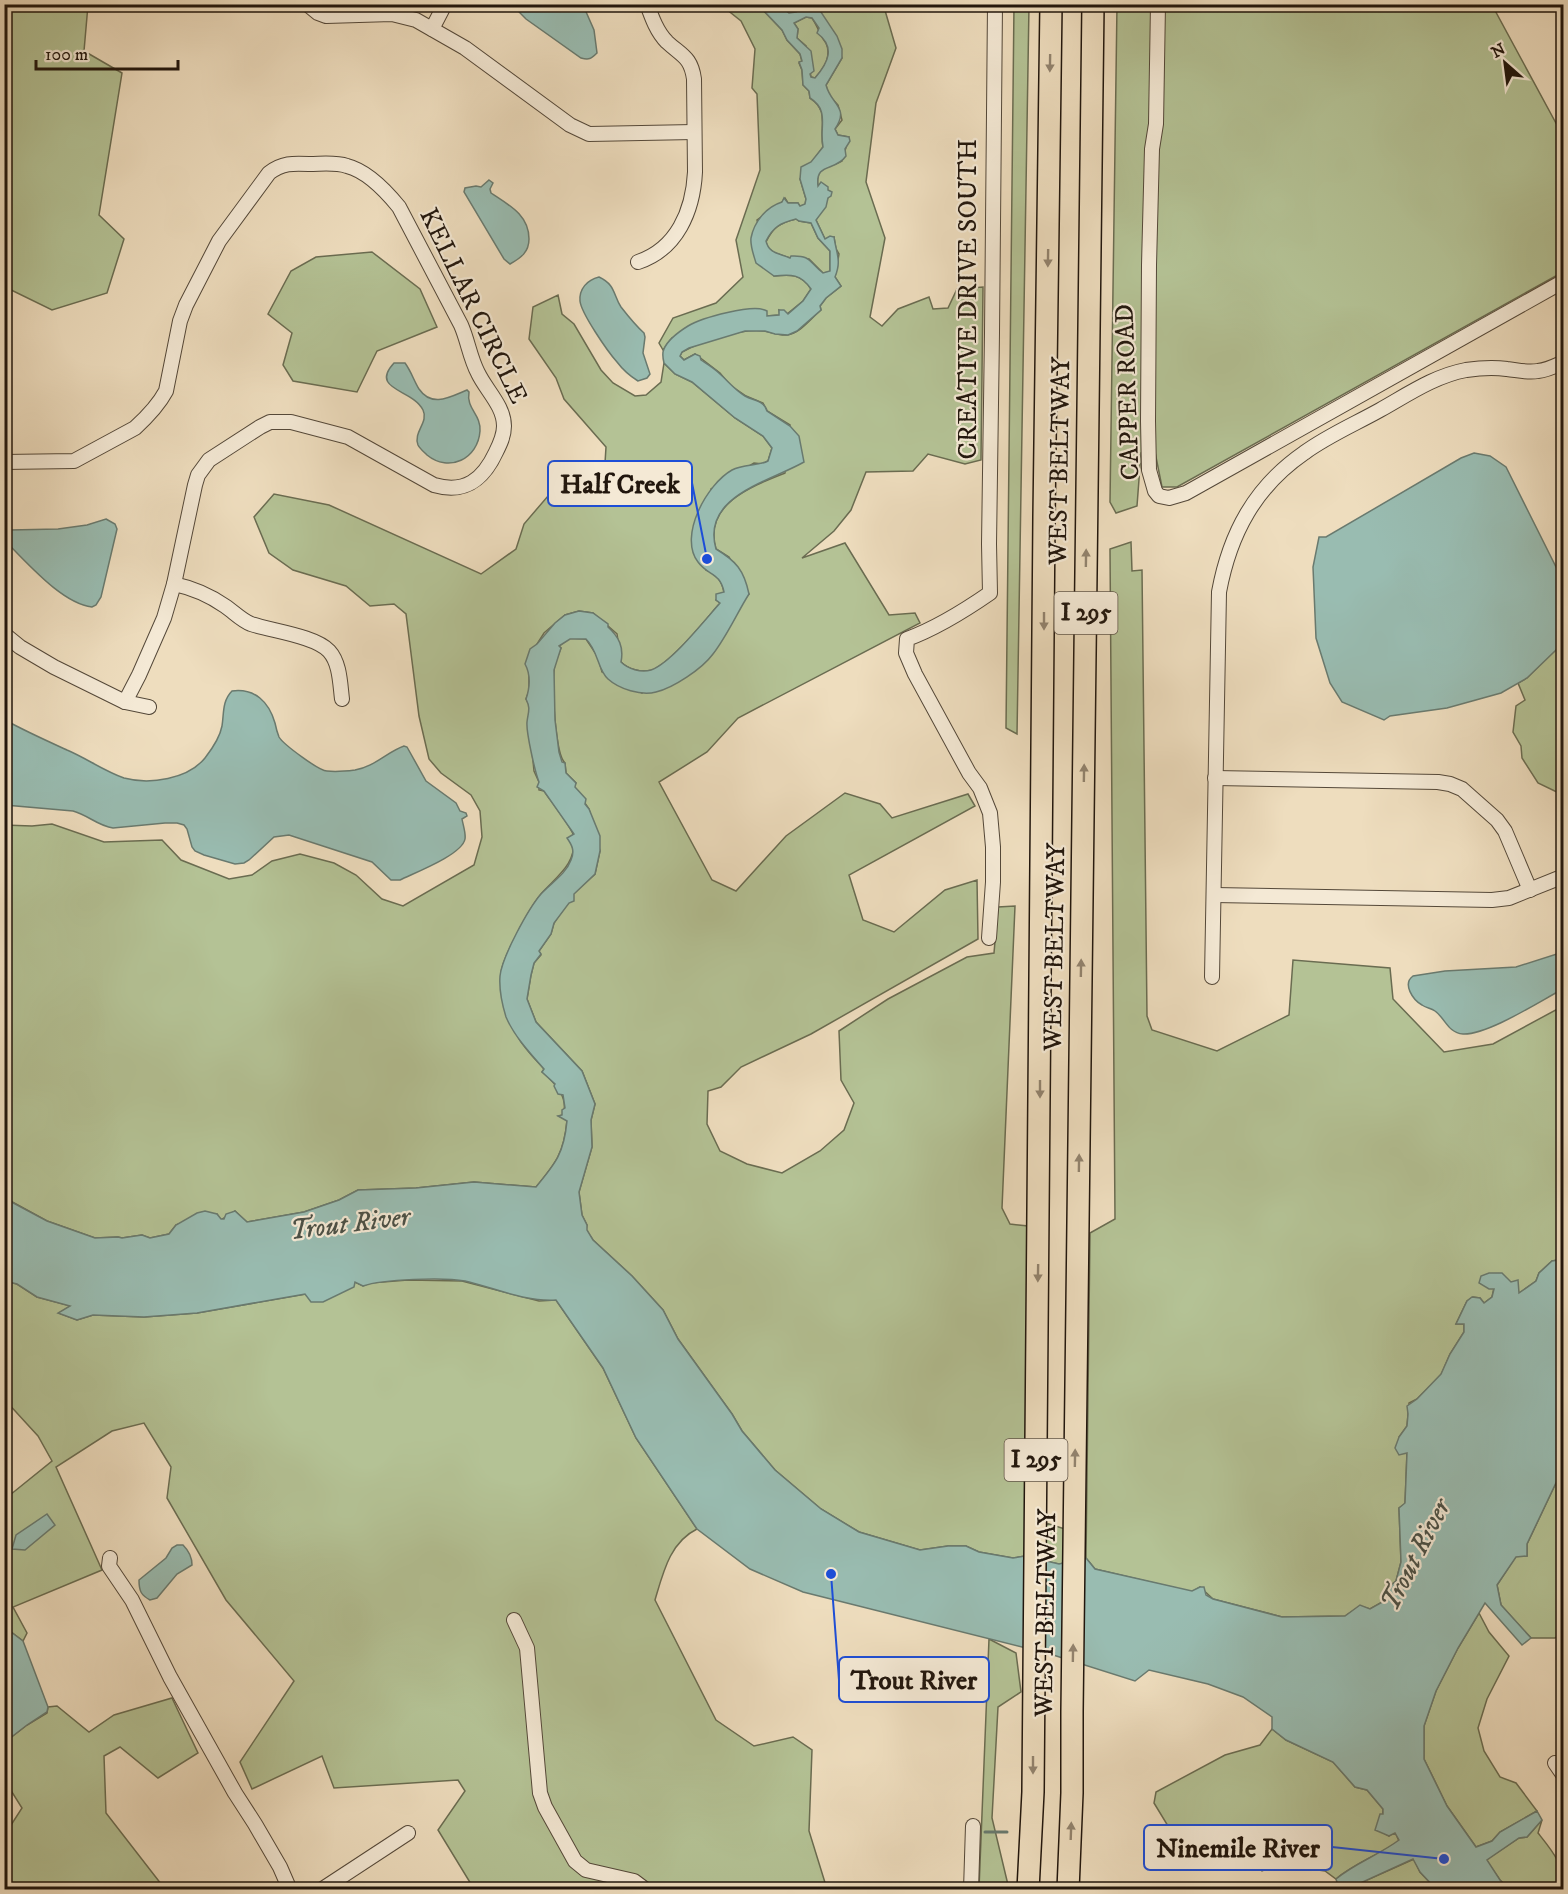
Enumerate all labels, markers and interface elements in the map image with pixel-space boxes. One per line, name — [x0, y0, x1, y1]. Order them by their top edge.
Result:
scale bar — [36, 33, 178, 71]
north arrow — [1475, 33, 1535, 93]
text: N — [1488, 39, 1509, 63]
text: 100 m — [45, 44, 88, 66]
one-way arrow — [1046, 53, 1055, 72]
street label: CREATIVE DRIVE SOUTH — [952, 139, 985, 459]
street label: KELLAR CIRCLE — [411, 203, 535, 409]
one-way arrow — [1043, 248, 1053, 267]
street label: CAPPER ROAD — [1108, 303, 1148, 481]
street label: WEST BELTWAY — [1042, 356, 1078, 566]
callout: Half Creek — [548, 461, 692, 506]
text: Half Creek — [560, 468, 681, 502]
one-way arrow — [1081, 548, 1091, 567]
road number: I 295 — [1054, 592, 1118, 634]
one-way arrow — [1039, 611, 1049, 630]
one-way arrow — [1079, 764, 1089, 783]
street label: WEST BELTWAY — [1037, 842, 1073, 1052]
one-way arrow — [1076, 959, 1086, 978]
one-way arrow — [1035, 1079, 1045, 1098]
one-way arrow — [1074, 1154, 1084, 1173]
water label: Trout River — [288, 1199, 414, 1248]
one-way arrow — [1033, 1263, 1043, 1282]
road number: I 295 — [1004, 1439, 1068, 1481]
one-way arrow — [1070, 1448, 1080, 1467]
water label: Trout River — [1373, 1491, 1460, 1617]
street label: WEST BELTWAY — [1028, 1508, 1064, 1718]
one-way arrow — [1068, 1643, 1077, 1662]
callout: Trout River — [839, 1657, 989, 1702]
text: Trout River — [850, 1664, 978, 1698]
one-way arrow — [1028, 1755, 1038, 1774]
one-way arrow — [1066, 1822, 1075, 1841]
callout: Ninemile River — [1144, 1825, 1332, 1870]
text: Ninemile River — [1156, 1832, 1321, 1866]

